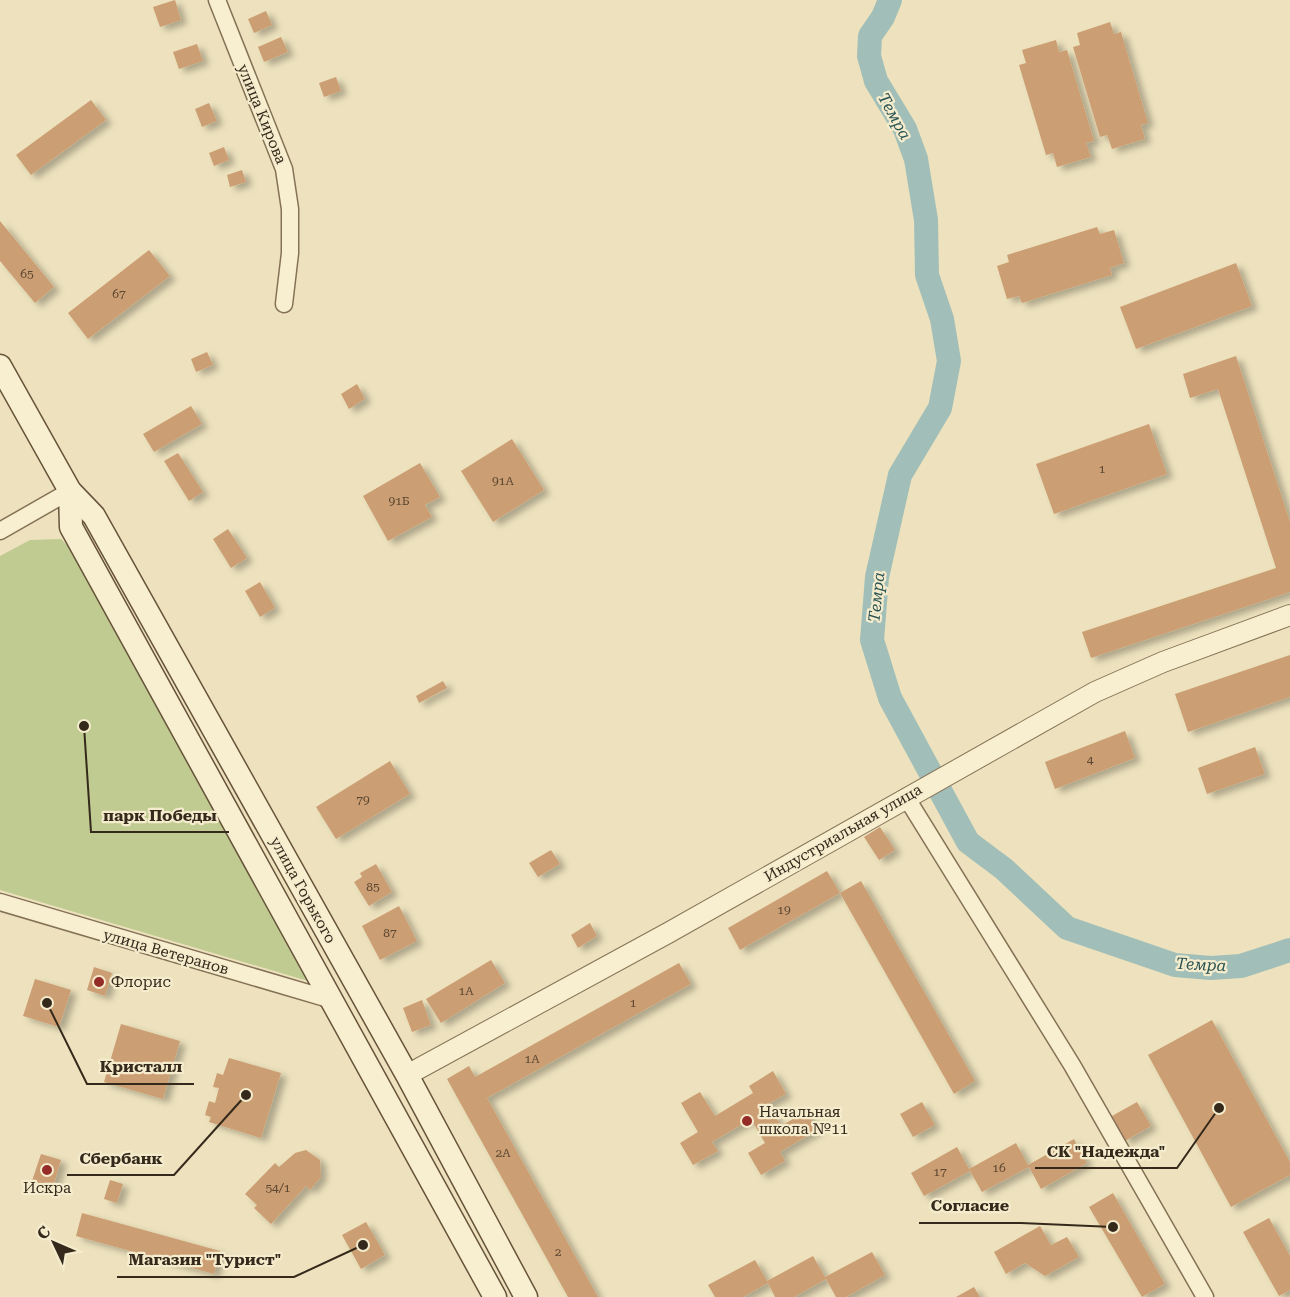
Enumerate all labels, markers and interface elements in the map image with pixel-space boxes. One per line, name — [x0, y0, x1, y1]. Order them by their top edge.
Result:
street label: улица Кирова — [234, 61, 290, 167]
water label: Темра — [874, 90, 915, 143]
house number: 65 — [20, 267, 34, 281]
house number: 67 — [112, 287, 126, 301]
house number: 1 — [1099, 462, 1106, 476]
house number: 91А — [492, 474, 515, 488]
house number: 91Б — [388, 494, 410, 508]
water label: Темра — [864, 571, 889, 623]
house number: 4 — [1087, 753, 1094, 767]
street label: Индустриальная улица — [761, 780, 925, 886]
house number: 79 — [356, 793, 370, 807]
callout: парк Победы — [91, 798, 229, 832]
text: парк Победы — [103, 806, 217, 825]
street label: улица Горького — [266, 833, 340, 947]
house number: 85 — [366, 880, 380, 894]
house number: 19 — [777, 903, 791, 917]
street label: улица Ветеранов — [101, 925, 231, 979]
house number: 87 — [383, 926, 397, 940]
water label: Темра — [1175, 954, 1227, 975]
place label: Флорис — [111, 973, 171, 991]
marker: Флорис — [92, 975, 106, 989]
house number: 1А — [458, 984, 474, 998]
house number: 1 — [630, 996, 637, 1010]
callout: Кристалл — [87, 1050, 194, 1084]
house number: 1А — [524, 1052, 540, 1066]
text: Кристалл — [100, 1057, 182, 1076]
place label: Начальная школа №11 — [759, 1103, 848, 1138]
marker: Начальная школа №11 — [740, 1114, 754, 1128]
callout: СК "Надежда" — [1035, 1134, 1177, 1168]
callout: Сбербанк — [67, 1141, 174, 1175]
text: СК "Надежда" — [1047, 1142, 1165, 1161]
house number: 2А — [495, 1146, 511, 1160]
text: Сбербанк — [79, 1149, 163, 1168]
house number: 16 — [992, 1161, 1006, 1175]
marker: Искра — [40, 1163, 54, 1177]
house number: 17 — [933, 1165, 947, 1179]
place label: Искра — [23, 1179, 71, 1197]
house number: 54/1 — [265, 1181, 291, 1195]
callout: Согласие — [919, 1189, 1021, 1223]
text: Согласие — [931, 1196, 1009, 1215]
north arrow — [24, 1213, 84, 1273]
text: С — [33, 1222, 54, 1244]
callout: Магазин "Турист" — [117, 1243, 294, 1277]
house number: 2 — [555, 1245, 562, 1259]
text: Магазин "Турист" — [129, 1250, 281, 1269]

